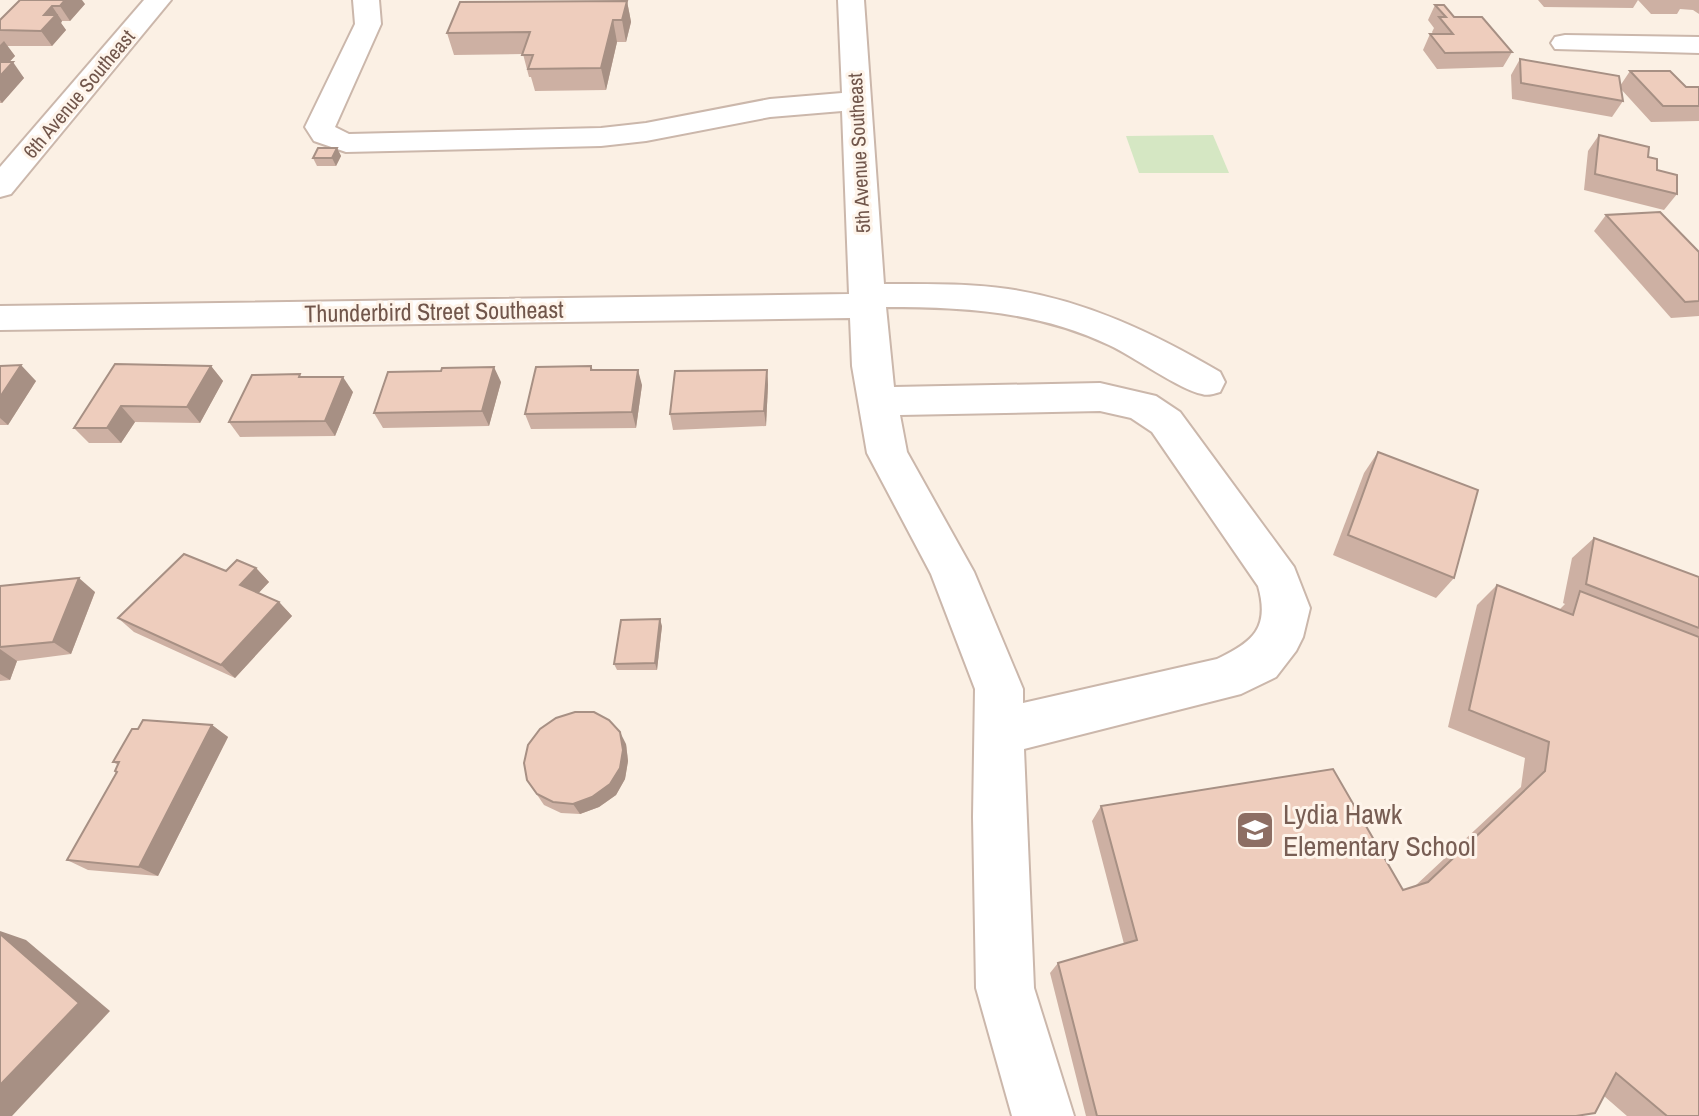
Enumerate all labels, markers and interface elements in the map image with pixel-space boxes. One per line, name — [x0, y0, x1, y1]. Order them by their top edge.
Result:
street label: 6th Avenue Southeast — [17, 23, 141, 164]
street label: 5th Avenue Southeast — [841, 72, 876, 234]
street label: Thunderbird Street Southeast — [304, 293, 564, 329]
place label: Lydia Hawk Elementary School — [1283, 795, 1476, 865]
school or university icon: Lydia Hawk Elementary School — [1234, 809, 1276, 851]

